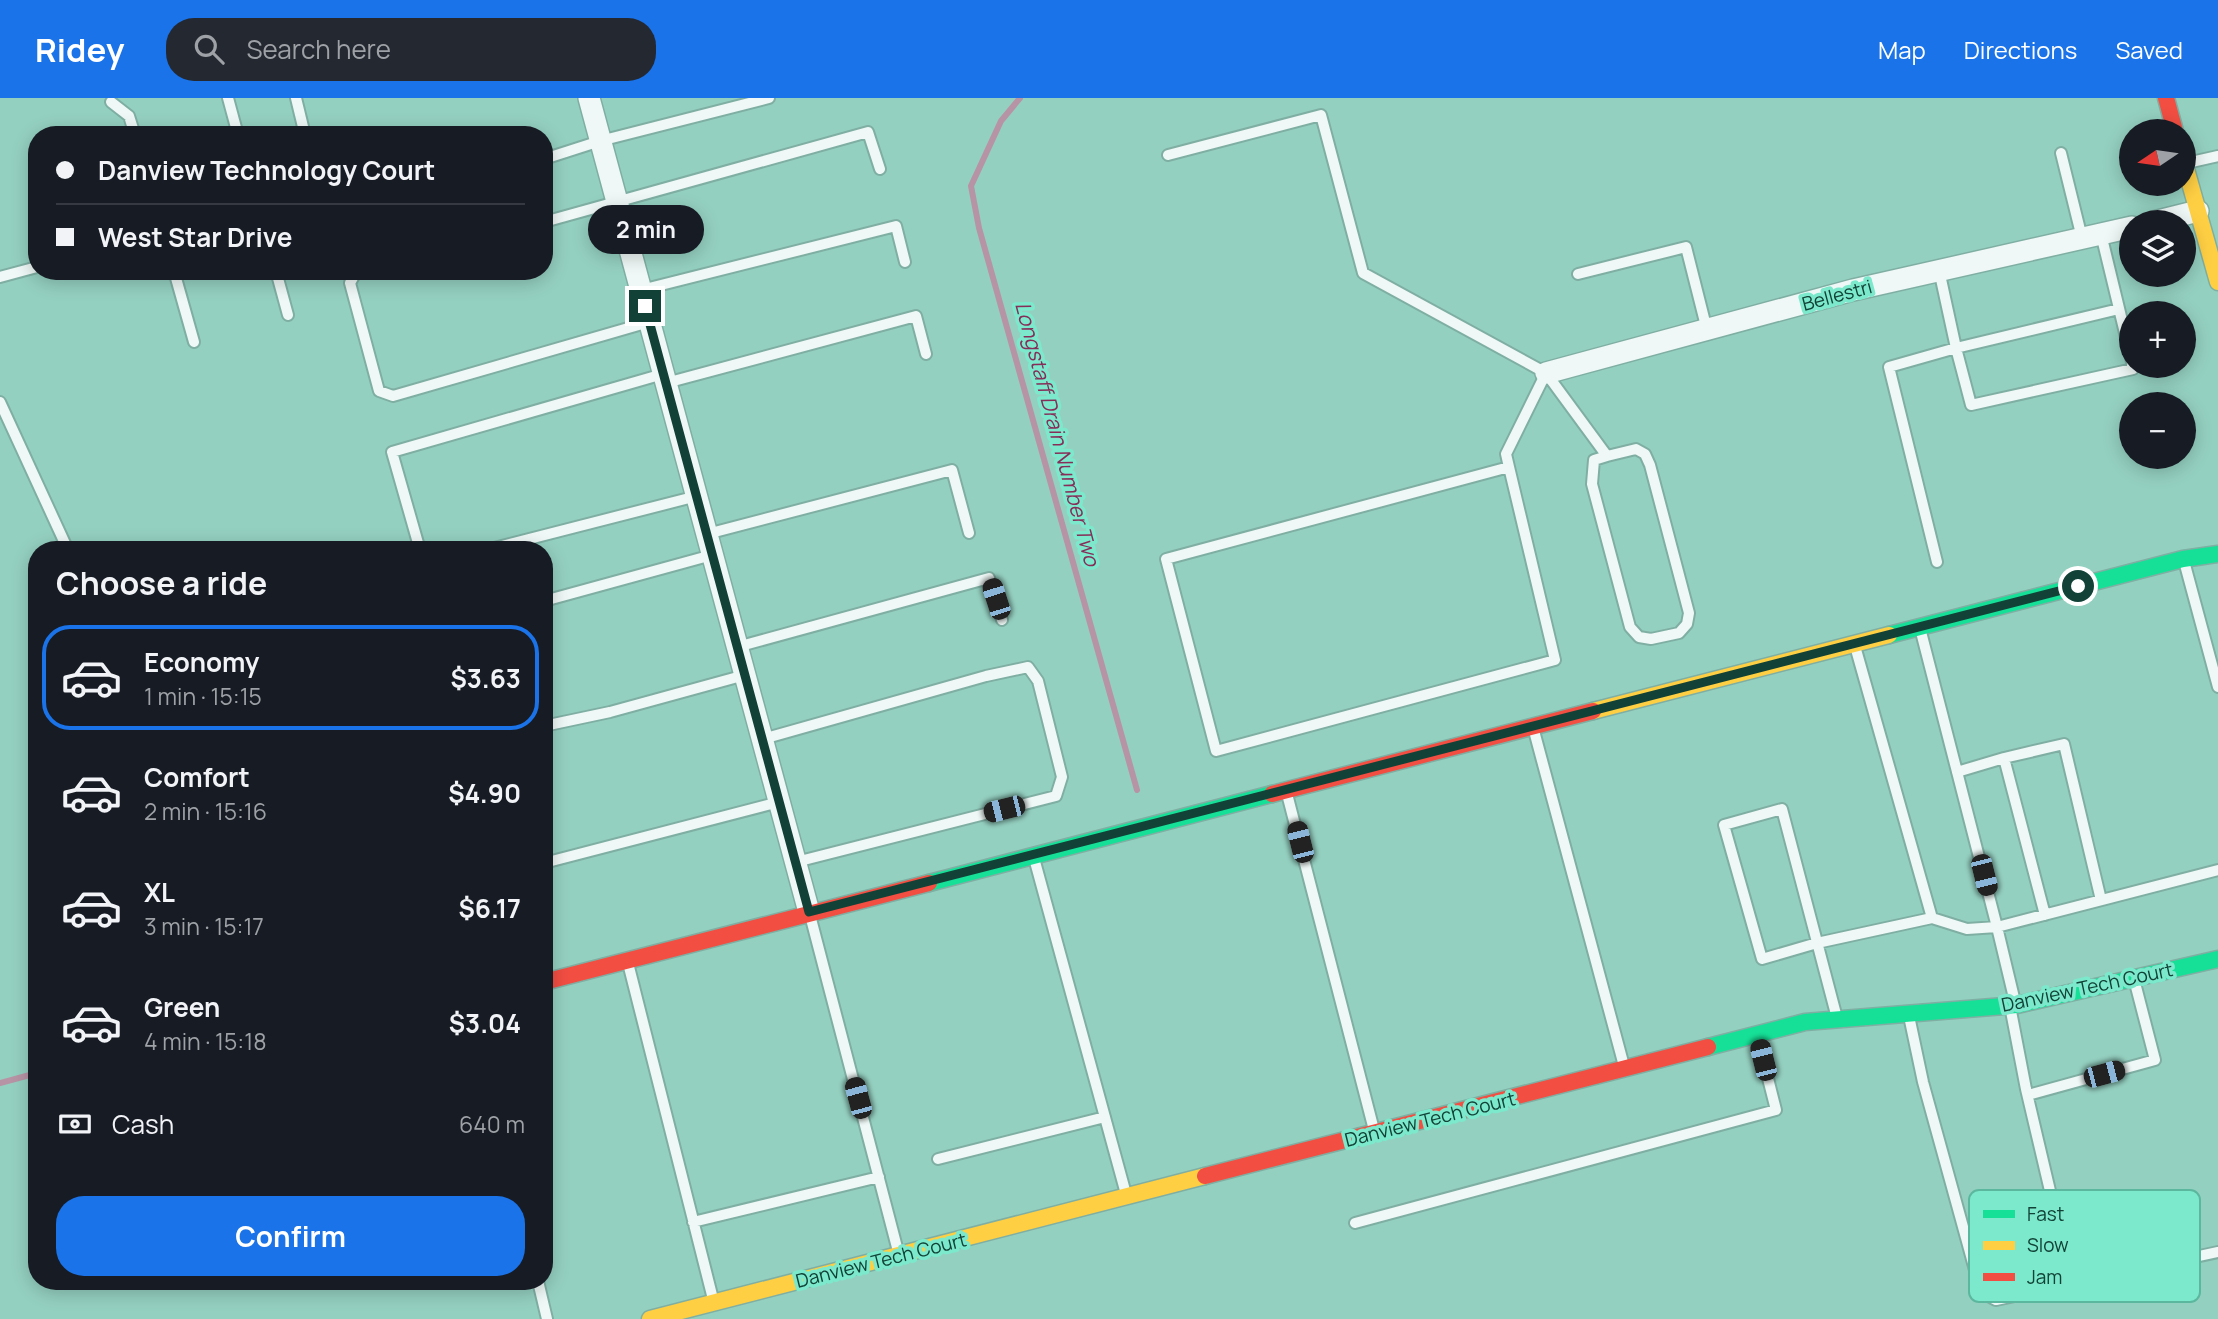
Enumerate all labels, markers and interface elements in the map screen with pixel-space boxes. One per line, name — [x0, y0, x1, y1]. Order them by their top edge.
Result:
search box — [166, 18, 656, 81]
text: Ridey — [35, 27, 124, 72]
icon: search — [190, 30, 228, 68]
text: Search here — [246, 31, 391, 67]
text: Map — [1878, 33, 1926, 66]
text: Directions — [1964, 33, 2077, 66]
text: Saved — [2115, 33, 2183, 66]
north arrow — [2119, 119, 2196, 196]
map controls — [2119, 119, 2196, 469]
text: Danview Technology Court — [98, 152, 435, 188]
callout: 2 min — [587, 204, 703, 254]
button: layers — [2119, 210, 2196, 287]
text: 2 min — [616, 213, 676, 245]
text: West Star Drive — [98, 219, 292, 255]
street label: Bellestri — [1799, 273, 1875, 317]
route end — [629, 290, 661, 322]
water label: Longstaff Drain Number Two — [1009, 299, 1107, 570]
button: + — [2119, 301, 2196, 378]
button: − — [2119, 392, 2196, 469]
text: Choose a ride — [56, 561, 267, 605]
route start — [2062, 570, 2094, 602]
car — [980, 576, 1013, 622]
text: Economy — [144, 644, 259, 680]
icon: car — [60, 646, 123, 709]
text: $3.63 — [450, 660, 521, 696]
text: 1 min · 15:15 — [144, 680, 262, 712]
text: Comfort — [144, 759, 250, 795]
icon: car — [60, 761, 123, 824]
text: $4.90 — [448, 775, 521, 811]
car — [982, 794, 1027, 824]
text: 2 min · 15:16 — [144, 795, 267, 827]
car — [1285, 819, 1316, 865]
car — [1969, 852, 2000, 898]
text: XL — [144, 874, 175, 910]
icon: car — [60, 876, 123, 939]
text: $6.17 — [458, 890, 521, 926]
text: 3 min · 15:17 — [144, 910, 264, 942]
street label: Danview Tech Court — [1999, 956, 2175, 1018]
text: Green — [144, 989, 220, 1025]
icon: car — [60, 991, 123, 1054]
text: $3.04 — [449, 1005, 521, 1041]
text: 4 min · 15:18 — [144, 1025, 267, 1057]
car — [1748, 1037, 1779, 1083]
car — [2081, 1058, 2128, 1090]
car — [843, 1075, 874, 1121]
street label: Danview Tech Court — [1342, 1085, 1518, 1153]
icon: cash — [56, 1105, 94, 1143]
text: Cash — [112, 1106, 174, 1142]
text: 640 m — [459, 1108, 525, 1140]
legend — [1969, 1190, 2200, 1302]
button: Confirm — [56, 1196, 525, 1276]
text: Fast — [2027, 1201, 2064, 1227]
street label: Danview Tech Court — [793, 1226, 969, 1294]
text: Slow — [2027, 1232, 2069, 1258]
text: Jam — [2027, 1264, 2062, 1290]

